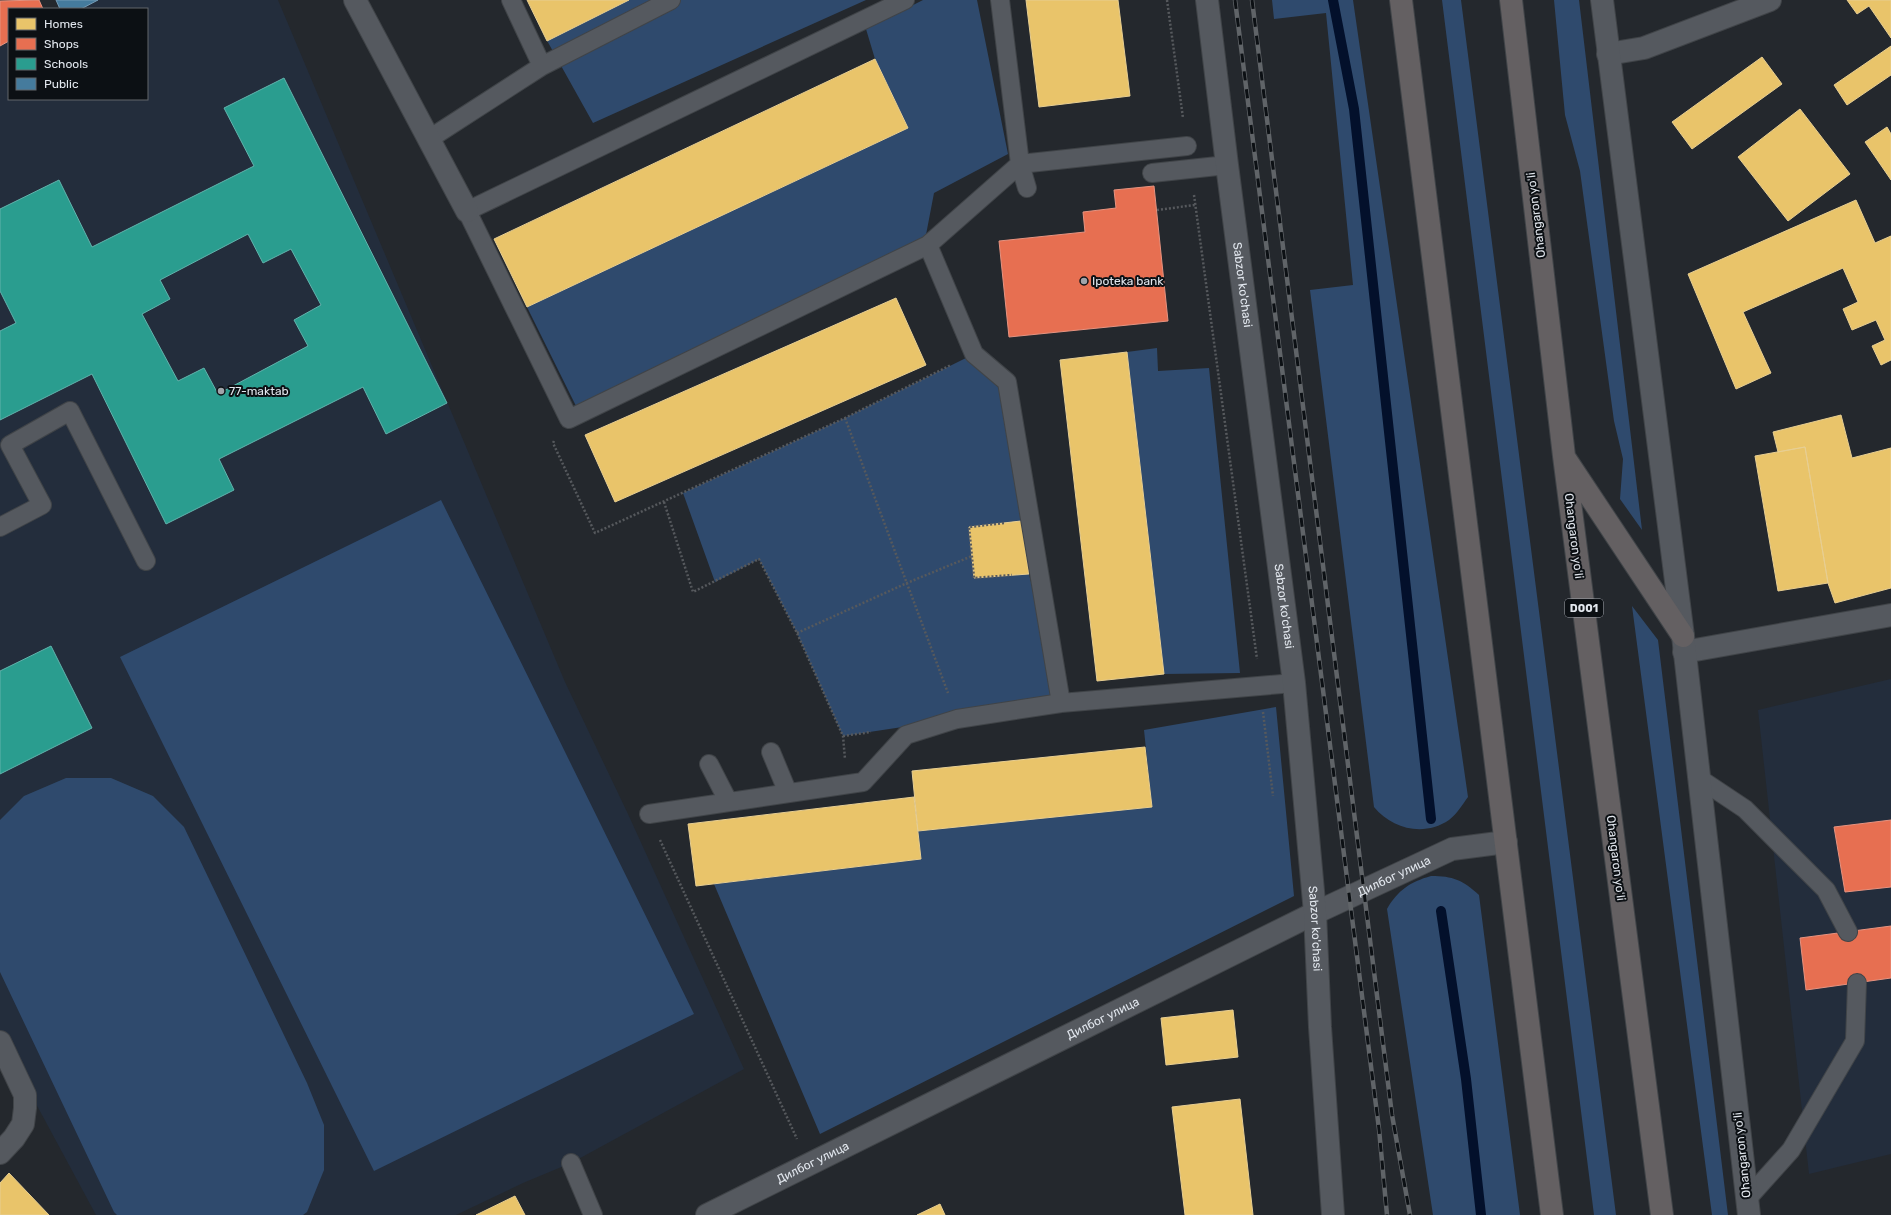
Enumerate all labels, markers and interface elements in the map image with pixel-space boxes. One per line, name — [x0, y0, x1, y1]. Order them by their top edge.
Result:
legend — [8, 8, 148, 100]
text: Homes — [44, 17, 83, 31]
text: Shops — [44, 37, 79, 51]
text: Schools — [44, 57, 88, 71]
text: Public — [44, 77, 79, 91]
street label: Ohangaron yoʻli — [1524, 171, 1548, 259]
street label: Sabzor ko'chasi — [1230, 241, 1255, 328]
place label: Ipoteka bank — [1092, 274, 1164, 288]
marker: Ipoteka bank — [1079, 276, 1089, 286]
place label: 77-maktab — [229, 384, 289, 398]
marker: 77-maktab — [216, 386, 226, 396]
street label: Ohangaron yoʻli — [1562, 492, 1586, 580]
street label: Sabzor ko'chasi — [1272, 563, 1297, 650]
road number: D001 — [1565, 599, 1603, 617]
street label: Ohangaron yoʻli — [1604, 814, 1628, 902]
street label: Дилбог улица — [1355, 853, 1433, 899]
street label: Sabzor ko'chasi — [1306, 885, 1325, 972]
street label: Дилбог улица — [1064, 994, 1141, 1042]
street label: Ohangaron yoʻli — [1731, 1111, 1753, 1199]
street label: Дилбог улица — [774, 1139, 851, 1186]

